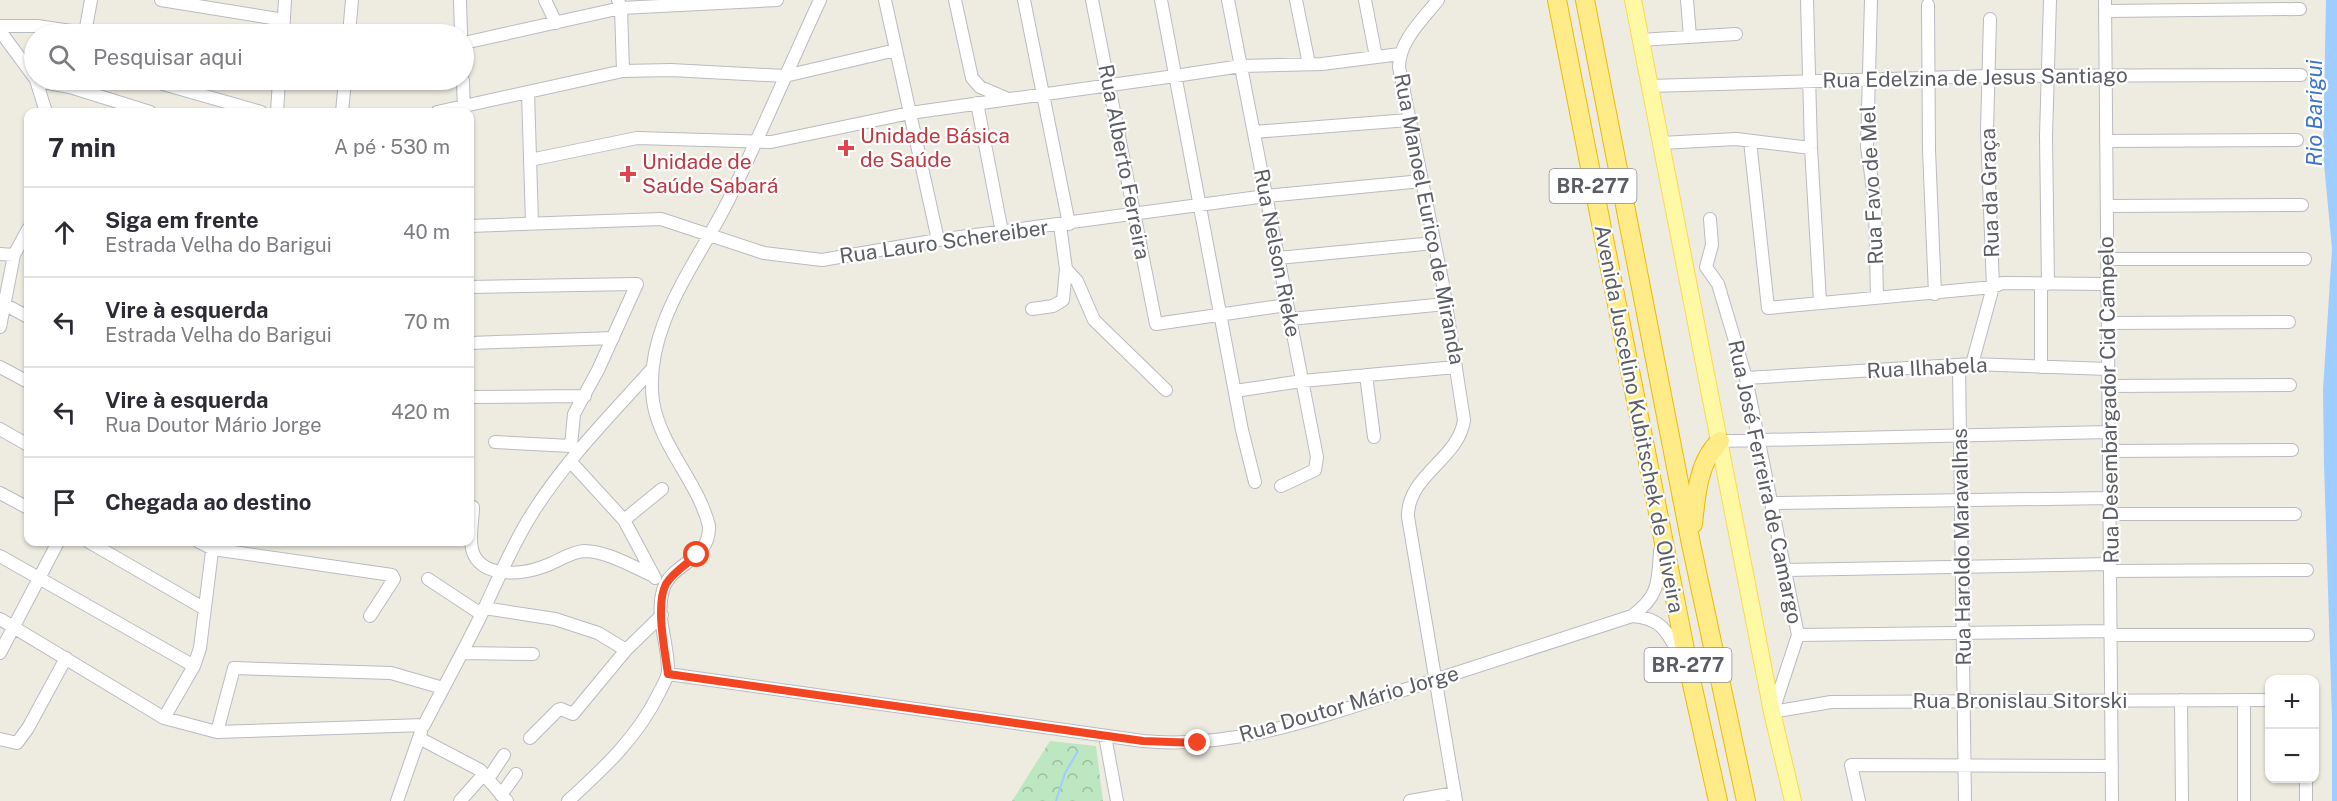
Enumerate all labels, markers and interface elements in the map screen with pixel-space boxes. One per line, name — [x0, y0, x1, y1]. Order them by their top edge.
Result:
search box — [24, 24, 474, 90]
icon: search — [45, 41, 78, 74]
text: Pesquisar aqui — [93, 44, 243, 70]
water label: Rio Barigui — [2301, 59, 2327, 166]
street label: Rua Alberto Ferreira — [1093, 62, 1156, 262]
street label: Rua Edelzina de Jesus Santiago — [1822, 62, 2128, 93]
street label: Rua Manoel Eurico de Miranda — [1389, 71, 1470, 367]
street label: Rua Favo de Mel — [1855, 105, 1888, 265]
place label: Unidade Básica de Saúde — [860, 123, 1010, 172]
street label: Rua da Graça — [1975, 128, 2004, 258]
text: 7 min — [48, 132, 116, 163]
text: A pé · 530 m — [334, 135, 450, 159]
marker: Unidade Básica de Saúde — [837, 139, 855, 157]
place label: Unidade de Saúde Sabará — [642, 149, 778, 198]
marker: Unidade de Saúde Sabará — [619, 165, 637, 183]
street label: Rua Nelson Rieke — [1249, 167, 1306, 339]
road number: BR-277 — [1550, 169, 1636, 203]
text: Siga em frente — [105, 207, 259, 233]
street label: Rua Lauro Schereiber — [838, 214, 1050, 269]
icon: ahead — [48, 216, 81, 249]
text: 40 m — [403, 220, 450, 244]
street label: Avenida Juscelino Kubitschek de Oliveira — [1590, 223, 1689, 615]
text: Estrada Velha do Barigui — [105, 233, 332, 257]
street label: Rua Desembargador Cid Campelo — [2093, 236, 2124, 564]
text: Vire à esquerda — [105, 297, 269, 323]
icon: left — [48, 306, 81, 339]
text: 70 m — [404, 310, 450, 334]
text: Estrada Velha do Barigui — [105, 323, 332, 347]
street label: Rua José Ferreira de Camargo — [1723, 338, 1808, 626]
street label: Rua Ilhabela — [1866, 352, 1988, 383]
text: Vire à esquerda — [105, 387, 269, 413]
icon: left — [48, 396, 81, 429]
text: 420 m — [391, 400, 450, 424]
text: Rua Doutor Mário Jorge — [105, 413, 322, 437]
street label: Rua Haroldo Maravalhas — [1947, 428, 1976, 666]
icon: arrive — [48, 486, 81, 519]
text: Chegada ao destino — [105, 489, 311, 515]
route start — [683, 541, 709, 567]
road number: BR-277 — [1644, 648, 1732, 682]
street label: Rua Doutor Mário Jorge — [1236, 660, 1462, 747]
map controls — [2265, 675, 2319, 783]
button: + — [2265, 675, 2319, 729]
street label: Rua Bronislau Sitorski — [1913, 688, 2127, 713]
route end — [1184, 729, 1210, 755]
button: − — [2265, 729, 2319, 783]

